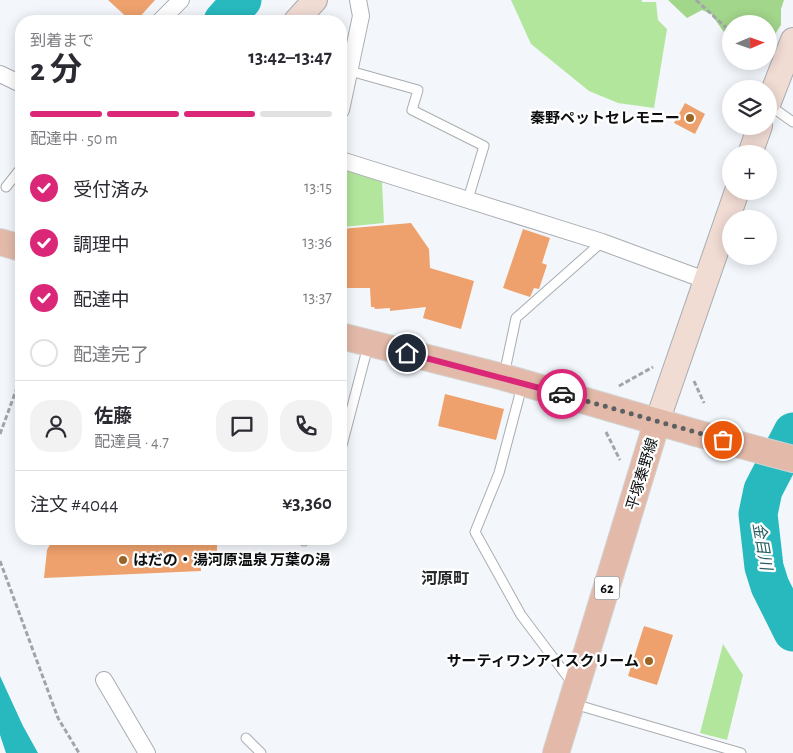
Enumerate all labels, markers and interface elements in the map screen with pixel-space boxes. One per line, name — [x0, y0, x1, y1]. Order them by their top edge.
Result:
north arrow — [722, 15, 778, 70]
map controls — [722, 15, 777, 265]
text: 到着まで — [30, 33, 94, 49]
text: 13:42–13:47 — [248, 48, 332, 67]
text: 2 分 — [30, 54, 82, 86]
button: layers — [722, 80, 777, 135]
place label: 秦野ペットセレモニー — [530, 110, 680, 126]
marker: 秦野ペットセレモニー — [684, 112, 696, 124]
text: 配達中 · 50 m — [30, 131, 118, 147]
button: + — [722, 145, 777, 200]
icon: check — [30, 174, 58, 202]
text: 13:15 — [304, 179, 332, 195]
text: 受付済み — [73, 181, 149, 200]
button: − — [722, 210, 777, 265]
icon: check — [30, 229, 58, 257]
text: 13:36 — [302, 234, 332, 250]
text: 調理中 — [73, 236, 130, 255]
icon: check — [30, 284, 58, 312]
text: 13:37 — [303, 289, 332, 305]
text: 配達中 — [73, 291, 130, 310]
pin — [386, 332, 428, 374]
icon: home — [393, 339, 421, 367]
text: 配達完了 — [73, 346, 149, 365]
courier — [537, 369, 587, 419]
icon: car — [548, 380, 576, 408]
button: person — [30, 400, 82, 452]
button: chat — [216, 400, 268, 452]
button: phone — [280, 400, 332, 452]
text: 佐藤 — [94, 407, 132, 426]
pin — [702, 419, 744, 461]
icon: bag — [709, 426, 737, 454]
text: 配達員 · 4.7 — [94, 434, 169, 450]
street label: 平塚秦野線 — [623, 436, 661, 512]
text: ¥3,360 — [282, 494, 332, 513]
text: 注文 #4044 — [30, 496, 118, 515]
water label: 金目川 — [750, 521, 775, 573]
place label: はだの・湯河原温泉 万葉の湯 — [133, 552, 330, 568]
marker: はだの・湯河原温泉 万葉の湯 — [117, 554, 129, 566]
district label: 河原町 — [421, 570, 469, 587]
road number: 62 — [594, 576, 620, 600]
place label: サーティワンアイスクリーム — [447, 653, 639, 669]
marker: サーティワンアイスクリーム — [643, 655, 655, 667]

